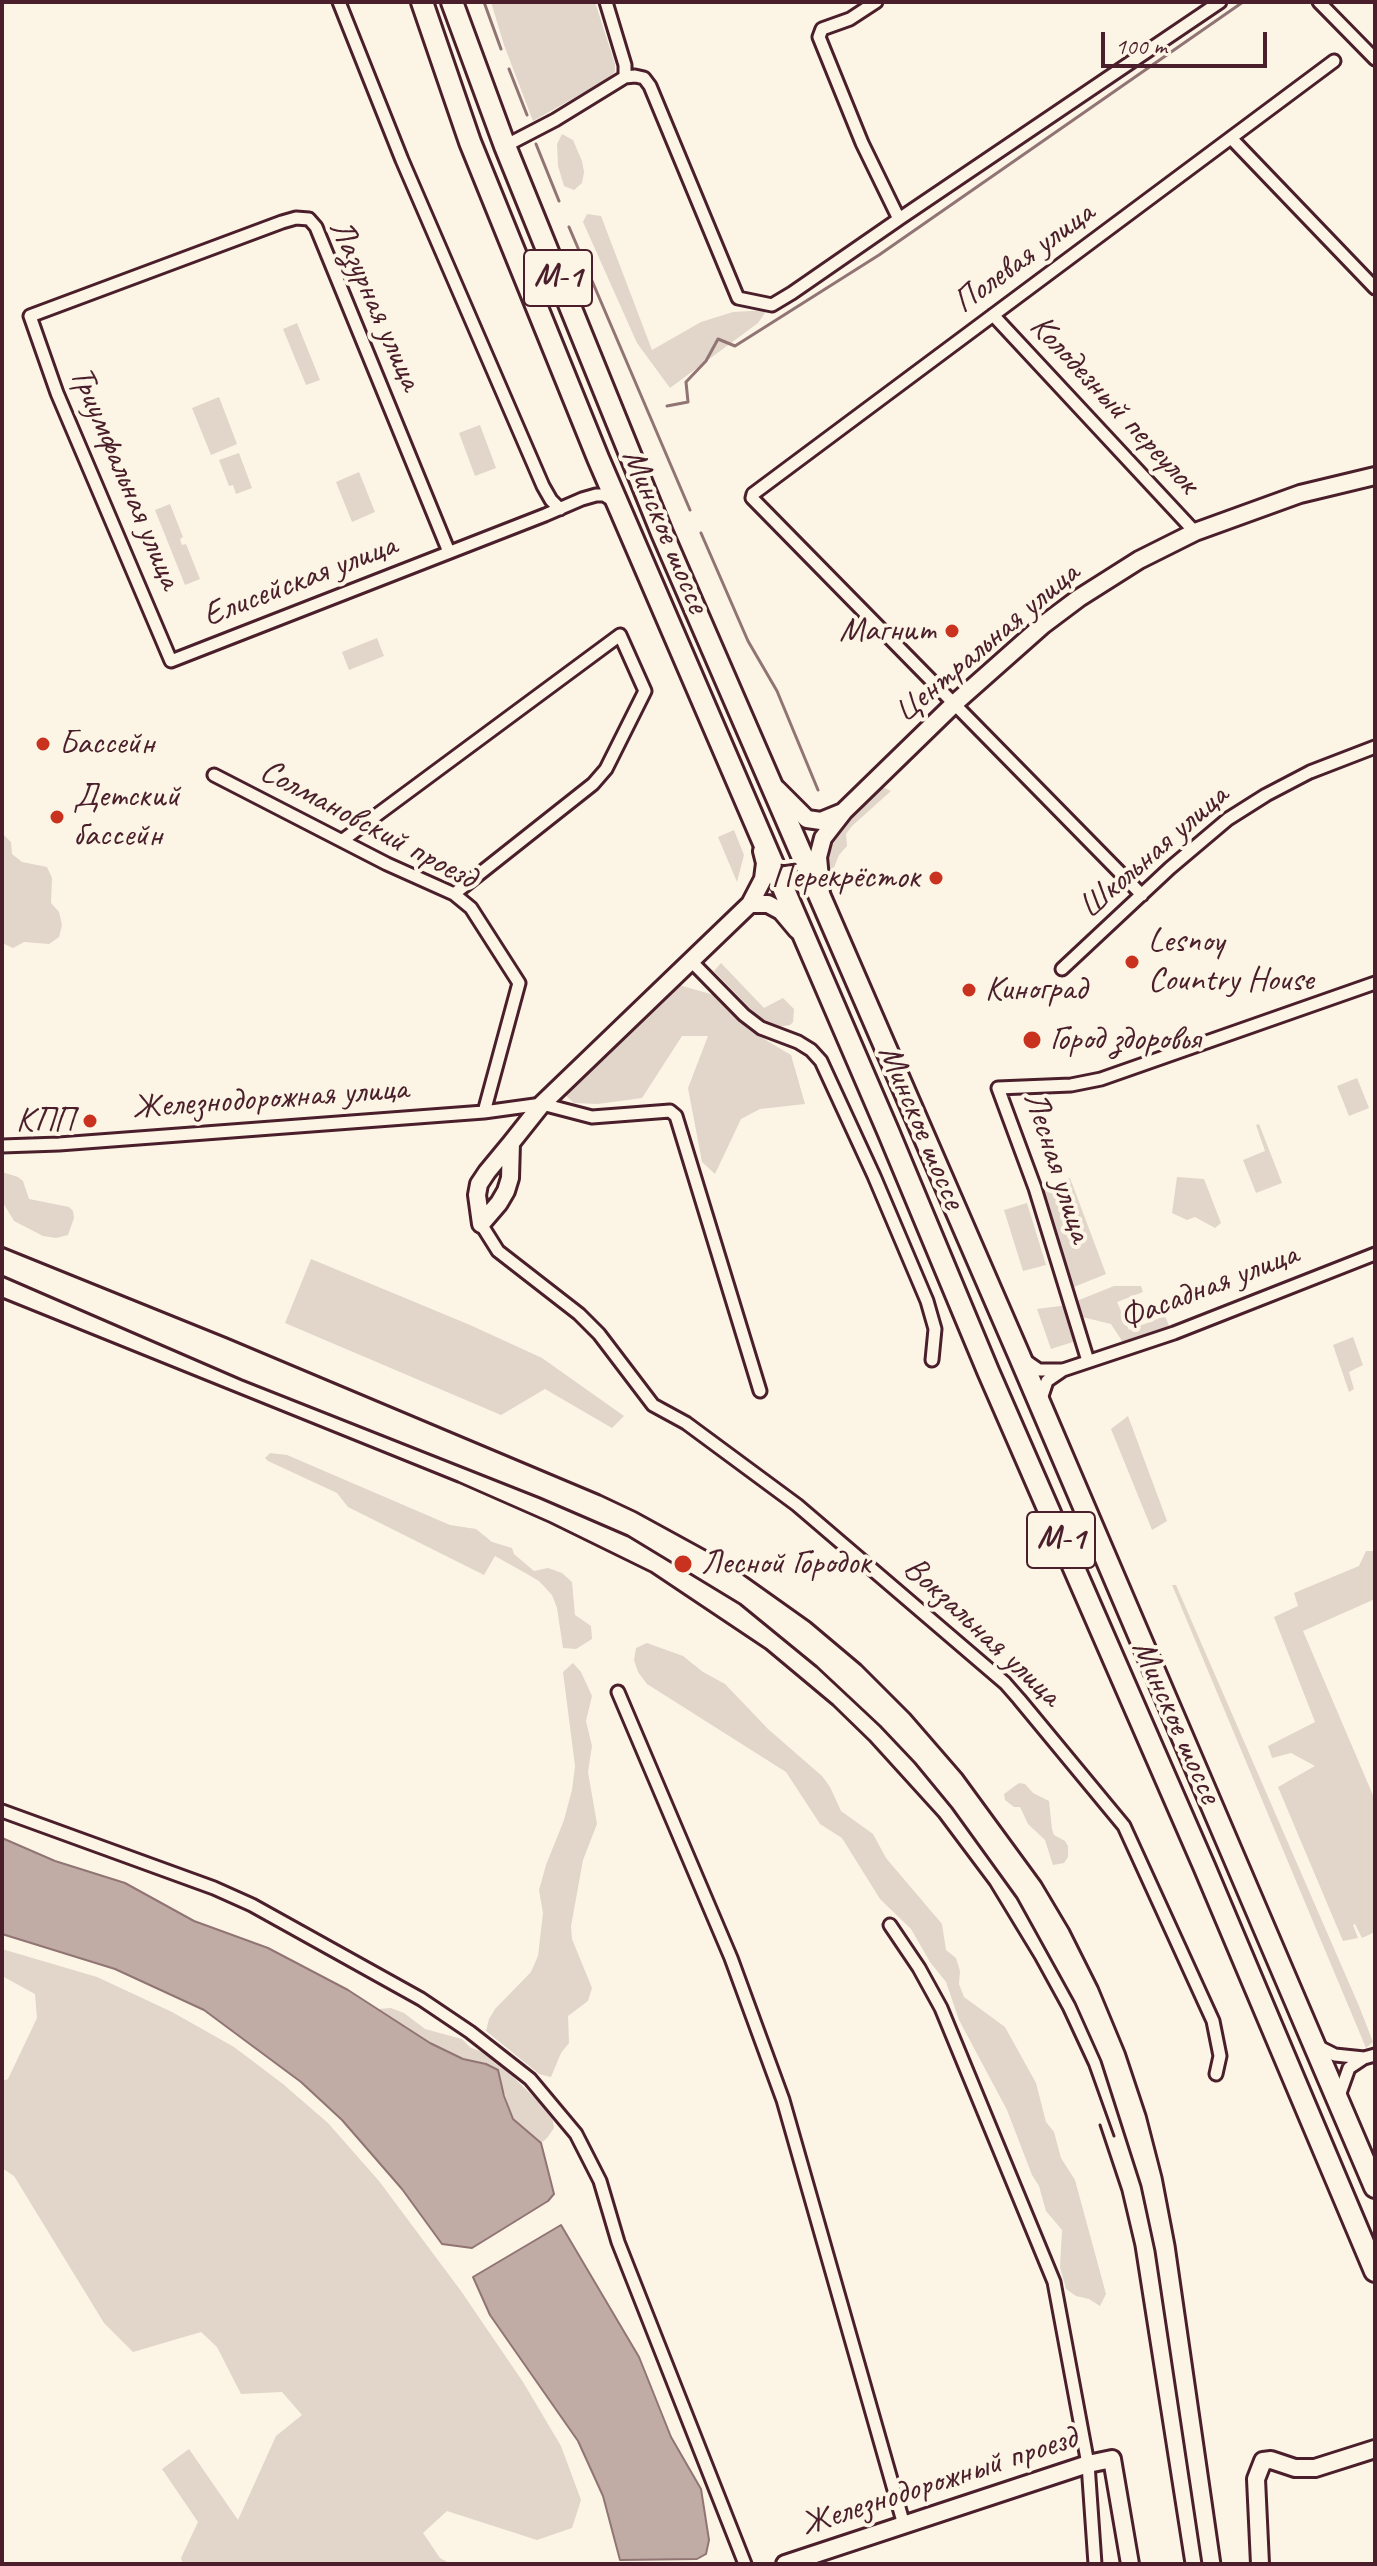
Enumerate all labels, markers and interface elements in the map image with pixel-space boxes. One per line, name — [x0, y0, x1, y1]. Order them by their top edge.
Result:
scale bar — [1105, 16, 1271, 66]
text: 100 m — [1115, 31, 1167, 61]
street label: Полевая улица — [945, 193, 1103, 323]
street label: Лазурная улица — [319, 214, 431, 396]
road number: М-1 — [524, 250, 592, 306]
street label: Колодезный переулок — [1021, 307, 1207, 503]
street label: Триумфальная улица — [60, 361, 190, 595]
street label: Минское шоссе — [612, 443, 718, 619]
street label: Елисейская улица — [198, 525, 402, 637]
street label: Центральная улица — [886, 554, 1088, 732]
place label: Магнит — [839, 611, 936, 651]
marker: Магнит — [943, 622, 961, 640]
place label: Бассейн — [59, 724, 154, 764]
marker: Бассейн — [34, 735, 52, 753]
street label: Солмановский проезд — [253, 751, 483, 899]
street label: Школьная улица — [1071, 776, 1237, 928]
place label: Детский бассейн — [73, 777, 180, 856]
marker: Детский бассейн — [48, 808, 66, 826]
place label: Перекрёсток — [771, 858, 920, 898]
marker: Перекрёсток — [927, 869, 945, 887]
place label: Lesnoy Country House — [1148, 922, 1314, 1002]
marker: Lesnoy Country House — [1123, 953, 1141, 971]
place label: Киноград — [985, 970, 1087, 1010]
marker: Киноград — [960, 981, 978, 999]
place label: Город здоровья — [1050, 1020, 1200, 1060]
marker: Город здоровья — [1021, 1029, 1043, 1051]
street label: Минское шоссе — [868, 1039, 974, 1215]
street label: Железнодорожная улица — [131, 1069, 409, 1129]
street label: Лесная улица — [1014, 1087, 1100, 1247]
place label: КПП — [16, 1101, 74, 1141]
marker: КПП — [81, 1112, 99, 1130]
street label: Фасадная улица — [1114, 1234, 1304, 1340]
road number: М-1 — [1027, 1512, 1095, 1568]
place label: Лесной Городок — [701, 1544, 871, 1584]
street label: Вокзальная улица — [894, 1548, 1070, 1716]
marker: Лесной Городок — [672, 1553, 694, 1575]
street label: Минское шоссе — [1122, 1634, 1230, 1810]
street label: Железнодорожный проезд — [796, 2418, 1082, 2546]

